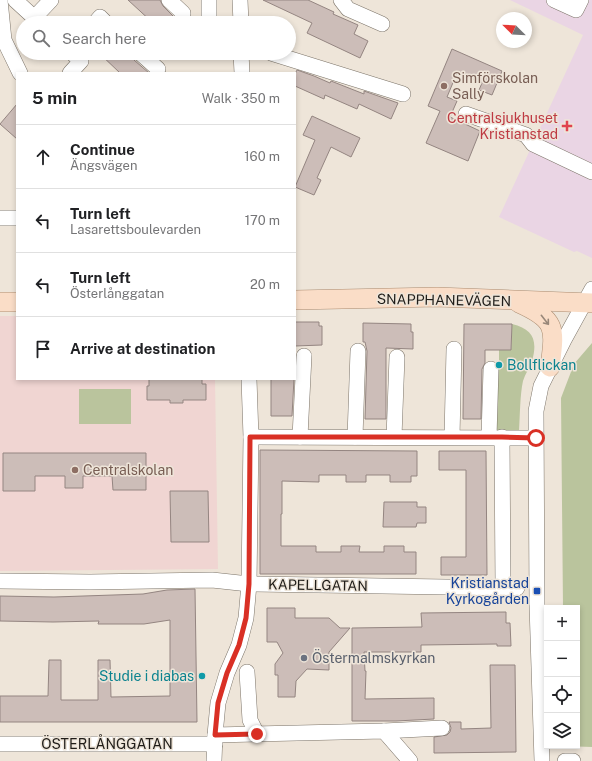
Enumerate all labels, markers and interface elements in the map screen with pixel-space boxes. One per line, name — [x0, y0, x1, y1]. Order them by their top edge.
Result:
north arrow — [496, 12, 532, 48]
search box — [16, 16, 296, 60]
icon: search — [30, 27, 52, 49]
text: Search here — [62, 30, 146, 47]
place label: Simförskolan Sally — [452, 70, 538, 102]
marker: Simförskolan Sally — [439, 81, 449, 91]
text: 5 min — [32, 88, 77, 108]
text: Walk · 350 m — [202, 91, 280, 106]
place label: Centralsjukhuset Kristianstad — [447, 110, 558, 142]
marker: Centralsjukhuset Kristianstad — [561, 120, 573, 132]
text: Continue — [70, 141, 135, 158]
icon: ahead — [32, 146, 54, 168]
text: 160 m — [244, 149, 280, 164]
text: Ängsvägen — [70, 158, 137, 173]
text: Turn left — [70, 205, 131, 222]
icon: left — [32, 210, 54, 232]
text: 170 m — [245, 213, 280, 228]
text: Lasarettsboulevarden — [70, 222, 201, 237]
text: Turn left — [70, 269, 131, 286]
icon: left — [32, 274, 54, 296]
text: 20 m — [250, 277, 280, 292]
text: Österlånggatan — [70, 286, 164, 301]
street label: SNAPPHANEVÄGEN — [377, 289, 511, 309]
one-way arrow — [541, 314, 550, 325]
icon: arrive — [32, 338, 54, 360]
text: Arrive at destination — [70, 340, 215, 357]
place label: Bollflickan — [507, 357, 576, 373]
marker: Bollflickan — [494, 360, 504, 370]
route start — [527, 429, 545, 447]
place label: Centralskolan — [83, 462, 173, 478]
marker: Centralskolan — [70, 465, 80, 475]
place label: Kristianstad Kyrkogården — [446, 575, 529, 607]
street label: KAPELLGATAN — [268, 576, 368, 594]
marker: Kristianstad Kyrkogården — [532, 586, 542, 596]
map controls — [544, 605, 580, 749]
button: + — [544, 605, 580, 641]
button: − — [544, 641, 580, 677]
place label: Östermalmskyrkan — [312, 648, 435, 666]
marker: Östermalmskyrkan — [299, 653, 309, 663]
place label: Studie i diabas — [99, 668, 194, 684]
marker: Studie i diabas — [197, 671, 207, 681]
button: locate — [544, 677, 580, 713]
button: layers — [544, 713, 580, 749]
route end — [248, 725, 266, 743]
street label: ÖSTERLÅNGGATAN — [41, 734, 173, 752]

